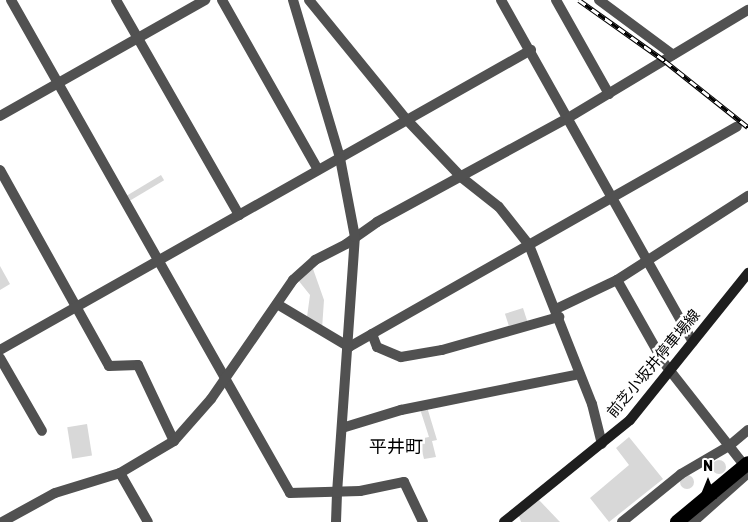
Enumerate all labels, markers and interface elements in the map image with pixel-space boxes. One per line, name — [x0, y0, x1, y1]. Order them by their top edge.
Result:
street label: 前芝小坂井停車場線 — [604, 307, 704, 421]
district label: 平井町 — [369, 436, 423, 458]
north arrow — [683, 457, 733, 507]
text: N — [703, 458, 713, 475]

